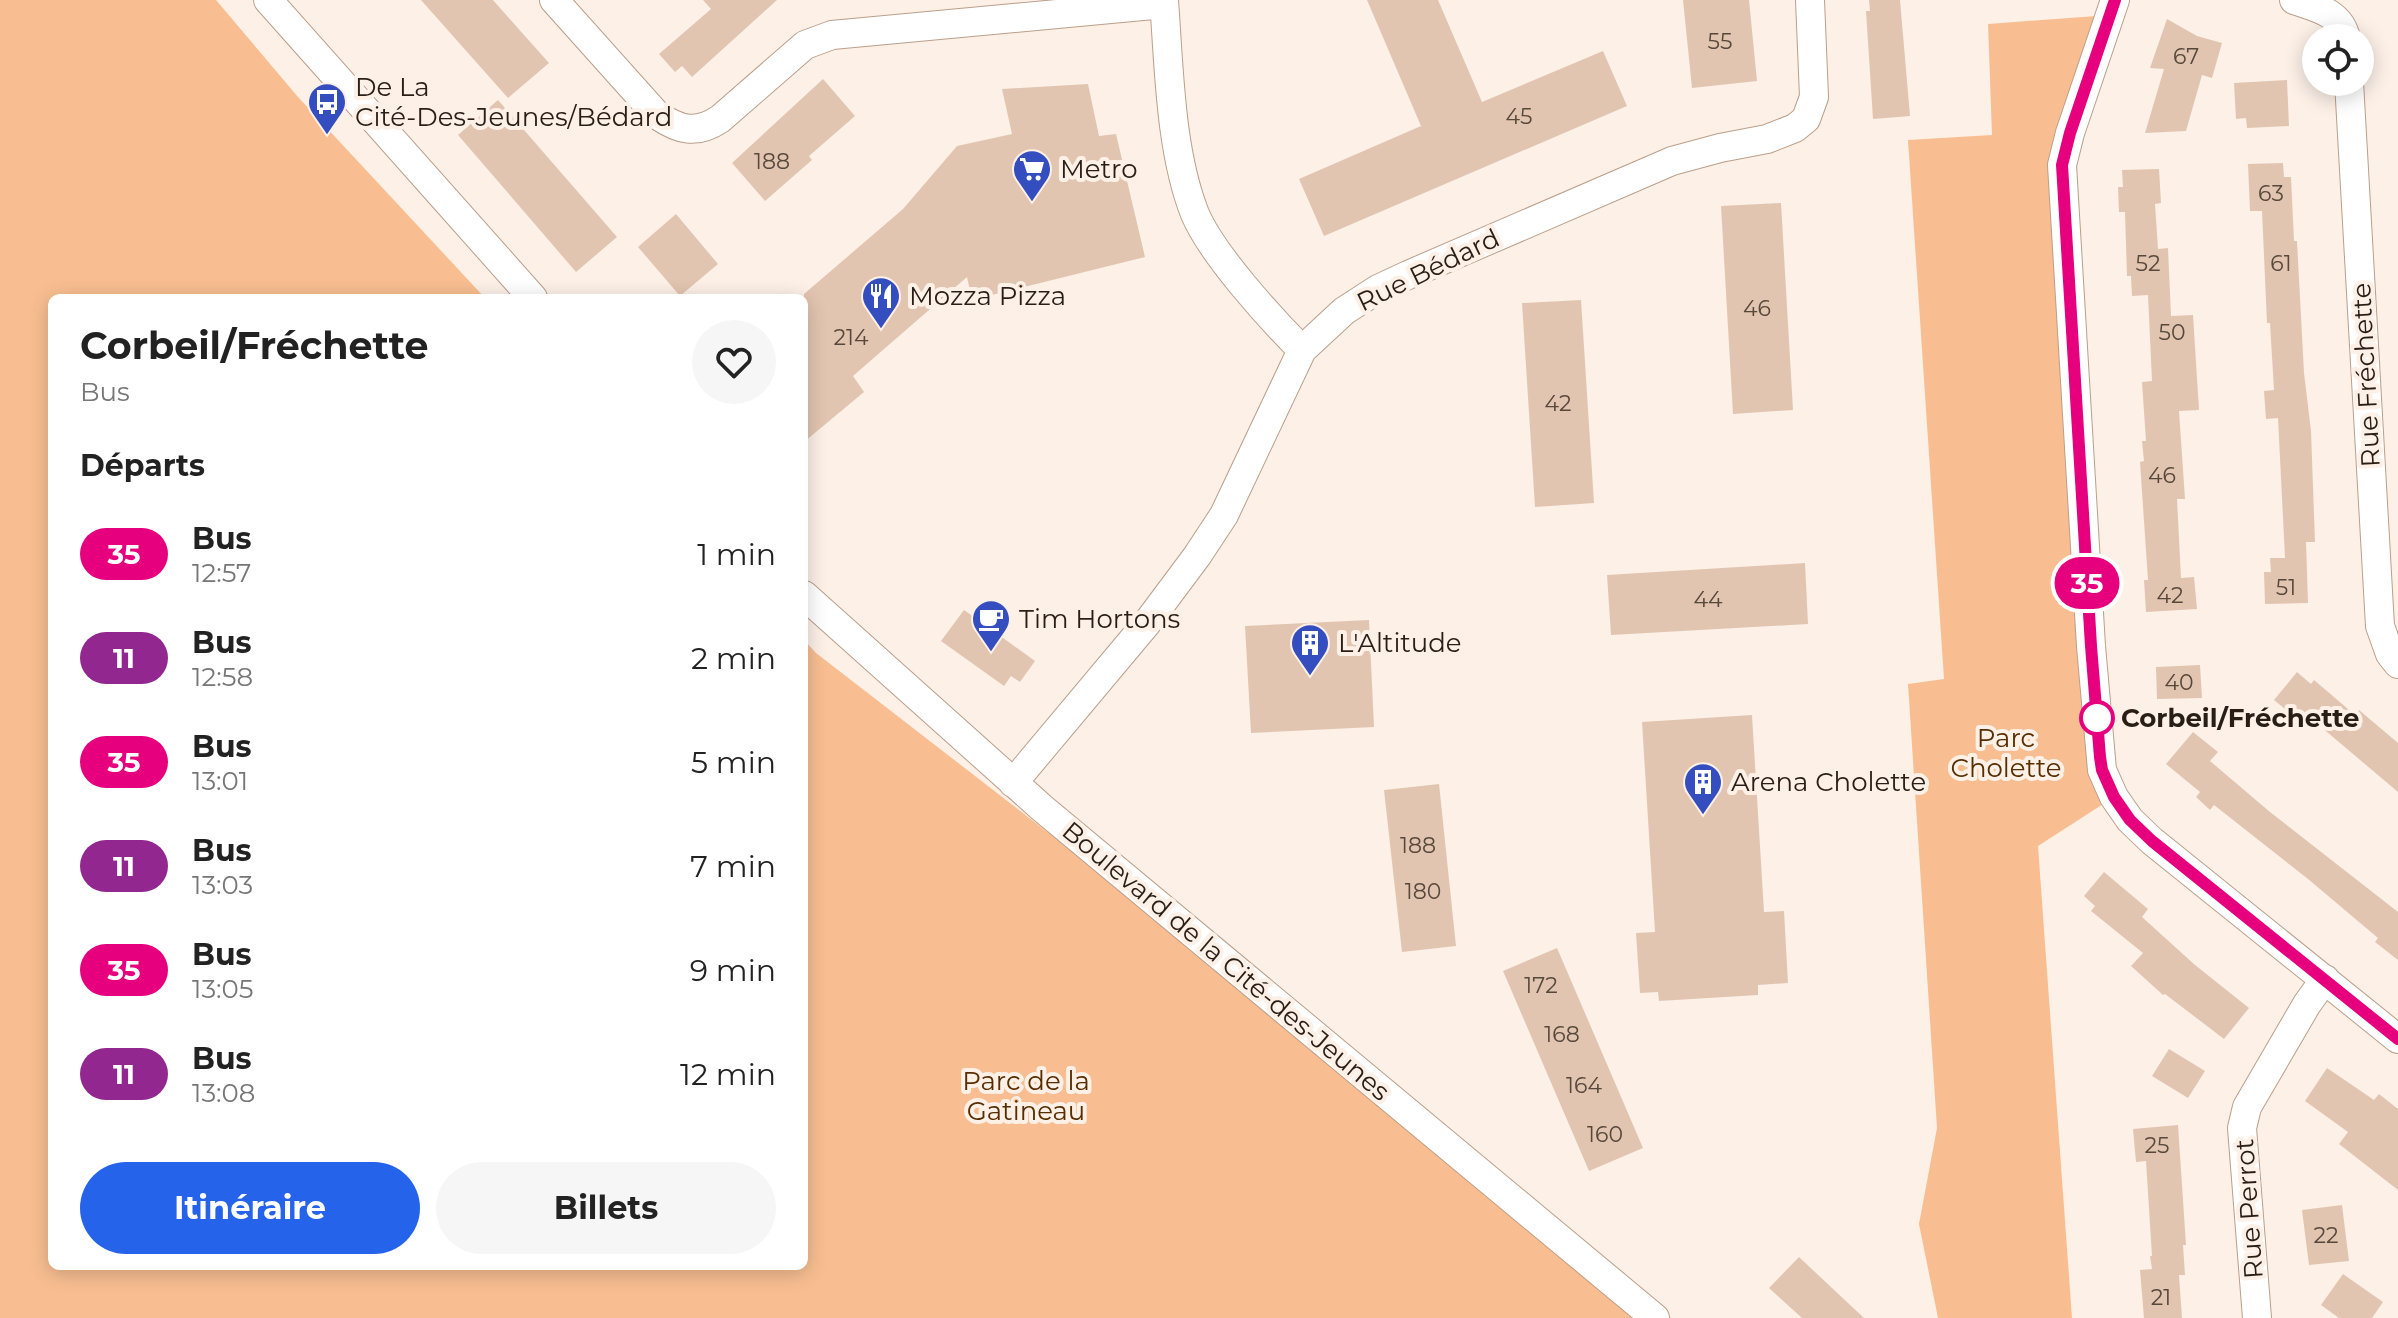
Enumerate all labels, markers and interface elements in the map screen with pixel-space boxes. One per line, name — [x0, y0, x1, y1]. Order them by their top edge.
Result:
map controls — [2302, 24, 2374, 96]
button: locate — [2302, 24, 2374, 96]
house number: 55 — [1708, 28, 1732, 55]
house number: 67 — [2173, 43, 2199, 70]
place label: De La Cité-Des-Jeunes/Bédard — [355, 71, 672, 133]
bus stop icon: De La Cité-Des-Jeunes/Bédard — [306, 81, 348, 136]
house number: 45 — [1506, 103, 1532, 130]
house number: 188 — [754, 148, 790, 175]
supermarket icon: Metro — [1011, 148, 1053, 203]
place label: Metro — [1060, 153, 1138, 185]
house number: 63 — [2258, 180, 2284, 207]
street label: Rue Bédard — [1351, 222, 1505, 318]
house number: 52 — [2136, 250, 2160, 277]
house number: 61 — [2270, 250, 2292, 277]
restaurant icon: Mozza Pizza — [860, 275, 902, 330]
place label: Mozza Pizza — [909, 280, 1066, 312]
street label: Rue Fréchette — [2345, 282, 2387, 468]
house number: 46 — [1743, 295, 1771, 322]
house number: 50 — [2158, 319, 2186, 346]
button: heart — [692, 320, 776, 404]
text: Corbeil/Fréchette — [80, 322, 429, 369]
house number: 214 — [834, 324, 869, 351]
text: Bus — [80, 376, 130, 408]
house number: 42 — [1545, 390, 1572, 417]
text: Départs — [80, 447, 205, 484]
house number: 46 — [2148, 462, 2176, 489]
text: Bus — [192, 520, 252, 557]
text: 1 min — [697, 536, 776, 573]
text: 35 — [108, 537, 140, 571]
text: 12:57 — [192, 557, 251, 589]
line badge: 35 — [2051, 557, 2123, 609]
text: 35 — [2071, 566, 2103, 600]
house number: 51 — [2276, 574, 2296, 601]
house number: 42 — [2157, 582, 2184, 609]
house number: 44 — [1693, 586, 1723, 613]
cafe icon: Tim Hortons — [970, 598, 1012, 653]
place label: Tim Hortons — [1019, 603, 1180, 635]
building icon: L'Altitude — [1289, 622, 1331, 677]
text: Bus — [192, 624, 252, 661]
place label: L'Altitude — [1338, 627, 1462, 659]
text: 2 min — [691, 640, 776, 677]
text: 11 — [113, 641, 135, 675]
text: 12:58 — [192, 661, 253, 693]
house number: 40 — [2164, 669, 2194, 696]
marker: Corbeil/Fréchette — [2080, 701, 2114, 735]
place label: Corbeil/Fréchette — [2121, 702, 2359, 734]
park label: Parc Cholette — [1951, 722, 2061, 784]
text: Bus — [192, 728, 252, 765]
text: 5 min — [691, 744, 776, 781]
text: 35 — [108, 745, 140, 779]
building icon: Arena Cholette — [1682, 761, 1724, 816]
text: 13:01 — [192, 765, 248, 797]
place label: Arena Cholette — [1731, 766, 1926, 798]
street label: Boulevard de la Cité-des-Jeunes — [1056, 815, 1396, 1107]
text: Bus — [192, 832, 252, 869]
house number: 188 — [1400, 832, 1436, 859]
text: 7 min — [690, 848, 776, 885]
text: 11 — [113, 849, 135, 883]
text: 13:03 — [192, 869, 253, 901]
house number: 180 — [1405, 878, 1441, 905]
text: Bus — [192, 936, 252, 973]
text: 9 min — [690, 952, 776, 989]
text: 35 — [108, 953, 140, 987]
house number: 172 — [1524, 972, 1558, 999]
text: 13:05 — [192, 973, 254, 1005]
house number: 168 — [1544, 1021, 1580, 1048]
text: Bus — [192, 1040, 252, 1077]
text: 12 min — [680, 1056, 776, 1093]
text: 11 — [113, 1057, 135, 1091]
park label: Parc de la Gatineau — [962, 1065, 1090, 1127]
house number: 164 — [1566, 1072, 1602, 1099]
text: 13:08 — [192, 1077, 255, 1109]
house number: 160 — [1587, 1121, 1623, 1148]
house number: 25 — [2145, 1132, 2169, 1159]
street label: Rue Perrot — [2228, 1138, 2270, 1280]
button: Itinéraire — [80, 1162, 420, 1254]
button: Billets — [436, 1162, 776, 1254]
house number: 22 — [2314, 1222, 2339, 1249]
house number: 21 — [2151, 1284, 2171, 1311]

